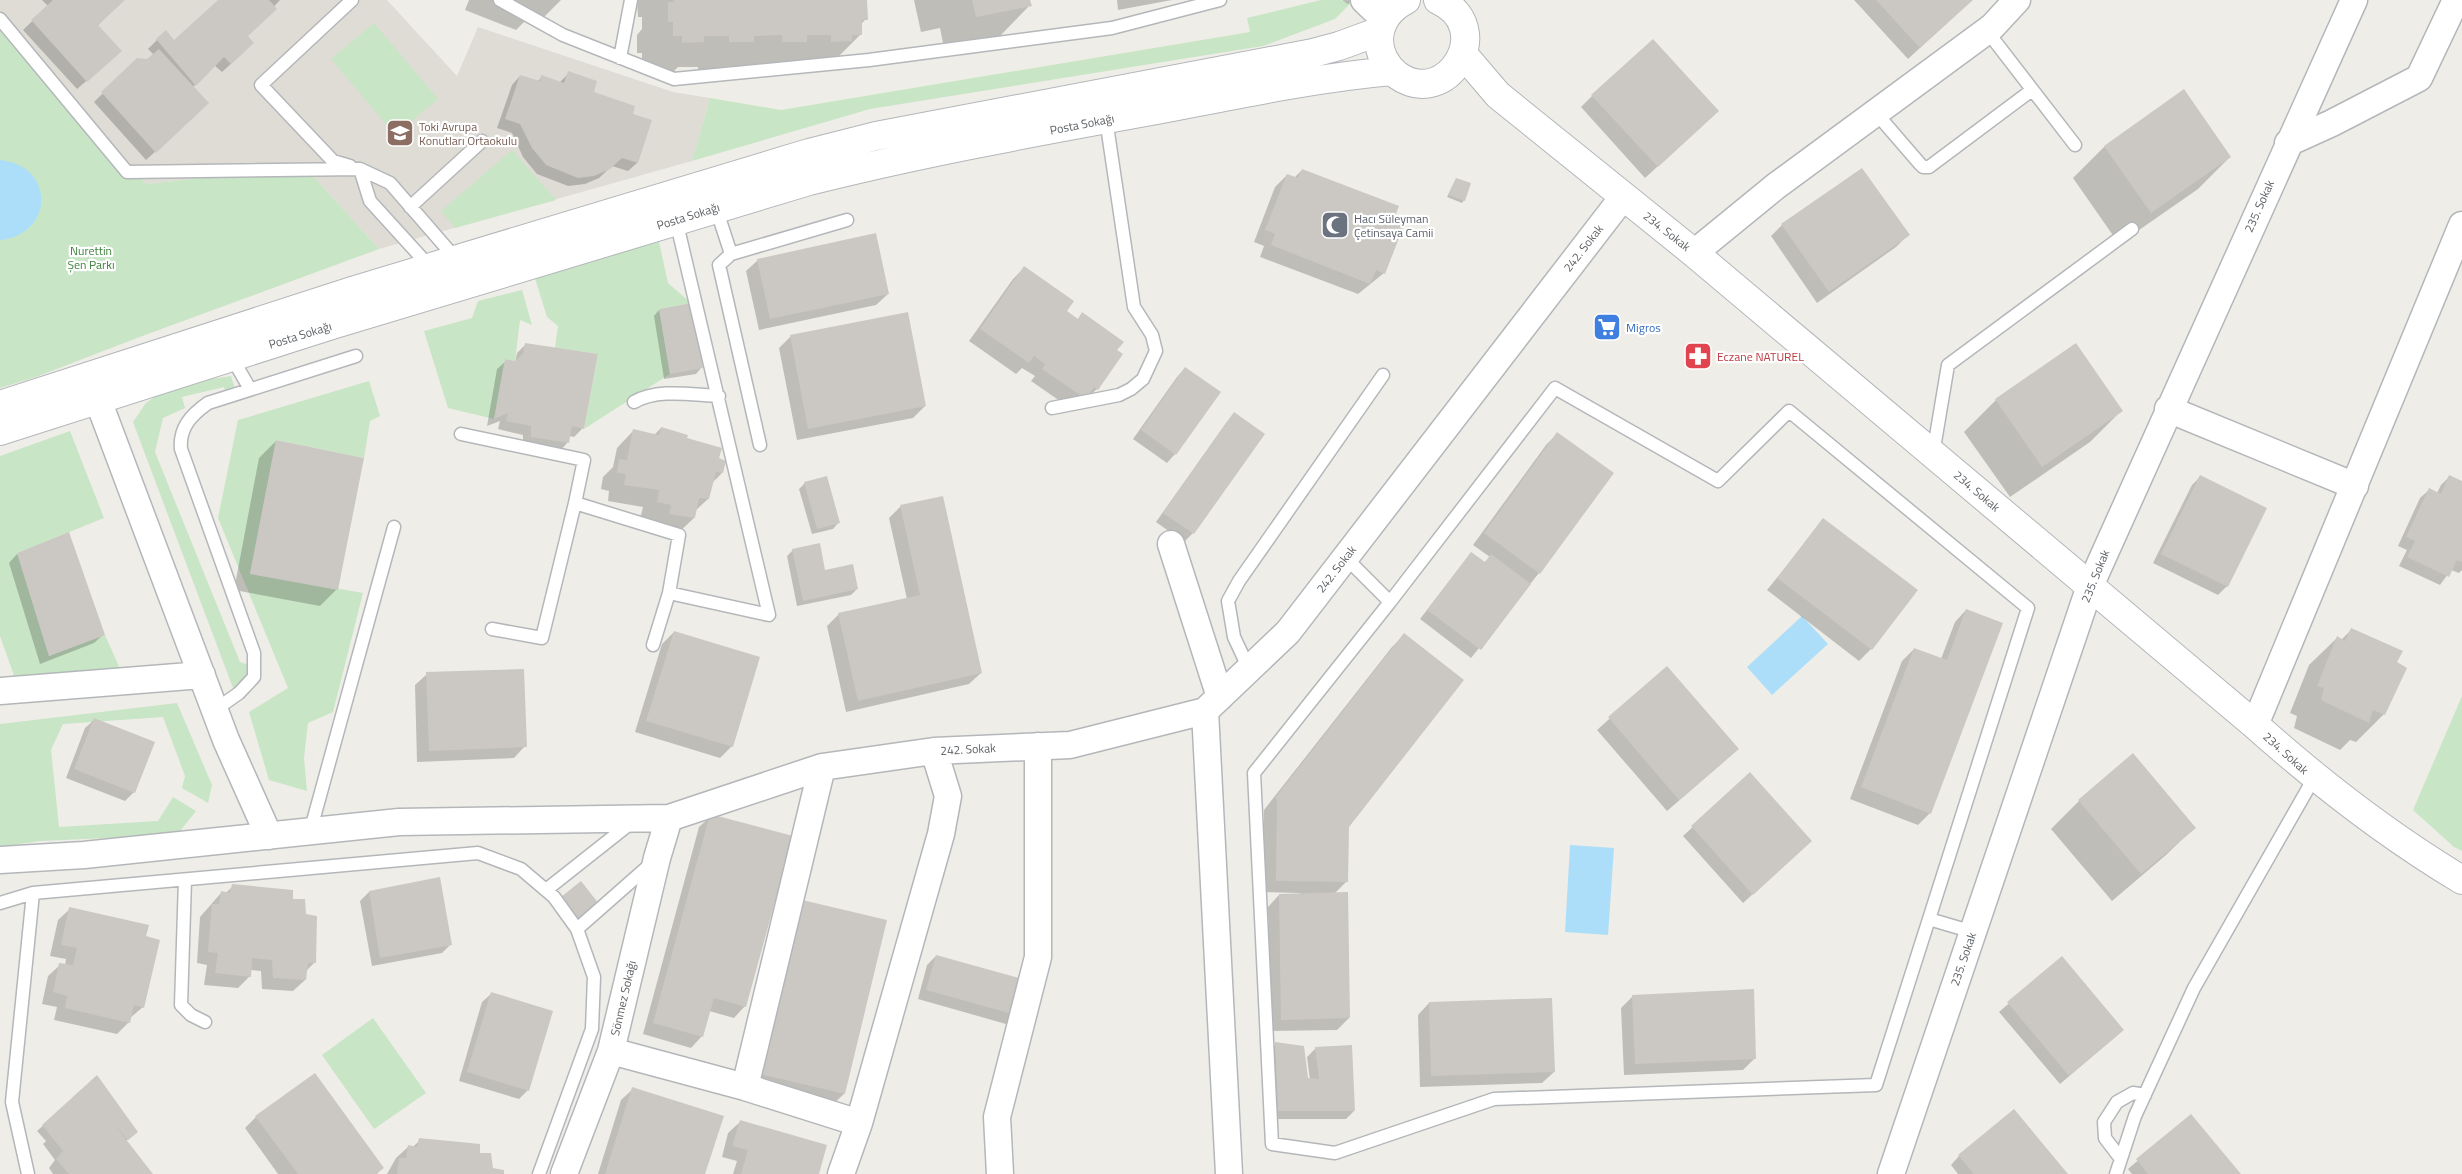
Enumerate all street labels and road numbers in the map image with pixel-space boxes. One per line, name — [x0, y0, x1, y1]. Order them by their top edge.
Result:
street label: Posta Sokağı — [1048, 108, 1116, 140]
street label: 235. Sokak — [2239, 176, 2279, 235]
street label: Posta Sokağı — [654, 197, 722, 235]
street label: 234. Sokak — [1639, 206, 1695, 256]
street label: 242. Sokak — [1558, 220, 1608, 276]
street label: Posta Sokağı — [266, 316, 334, 354]
street label: 234. Sokak — [1950, 466, 2005, 516]
street label: 242. Sokak — [1311, 541, 1361, 597]
street label: 235. Sokak — [2076, 546, 2114, 605]
street label: 234. Sokak — [2259, 727, 2313, 779]
street label: 242. Sokak — [940, 738, 997, 760]
street label: 235. Sokak — [1945, 929, 1981, 988]
street label: Sönmez Sokağı — [605, 958, 641, 1038]

